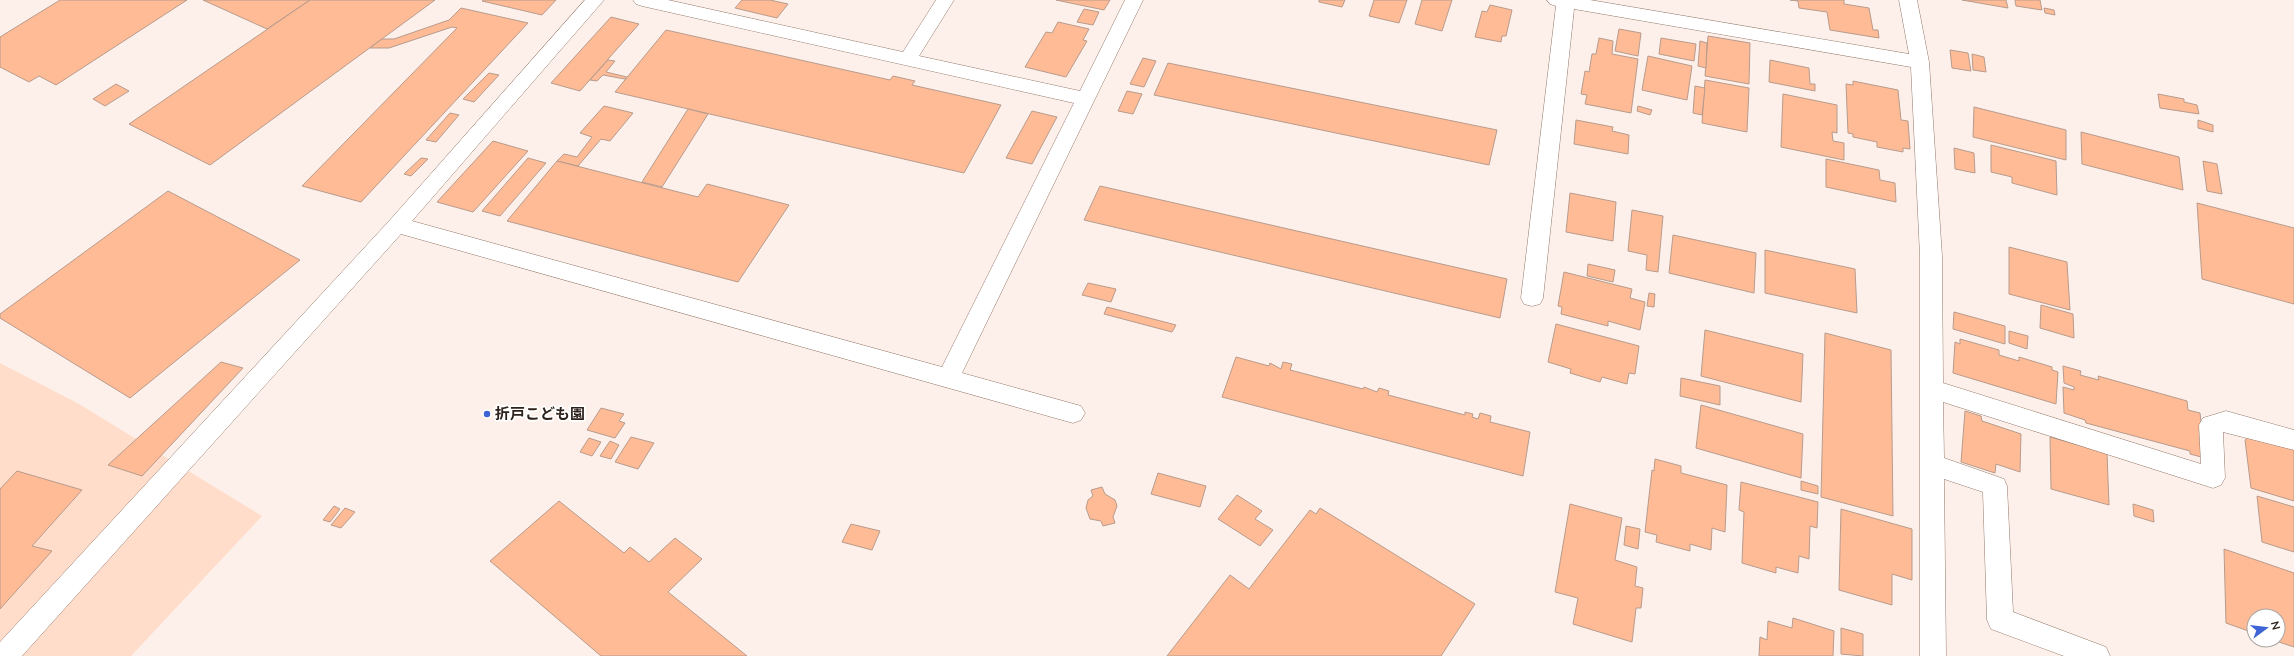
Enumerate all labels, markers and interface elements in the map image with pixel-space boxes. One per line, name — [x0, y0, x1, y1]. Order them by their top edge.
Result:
place label: 折戸こども園 — [495, 404, 585, 423]
marker: 折戸こども園 — [482, 409, 492, 419]
north arrow — [2246, 608, 2286, 648]
text: N — [2268, 620, 2283, 631]

